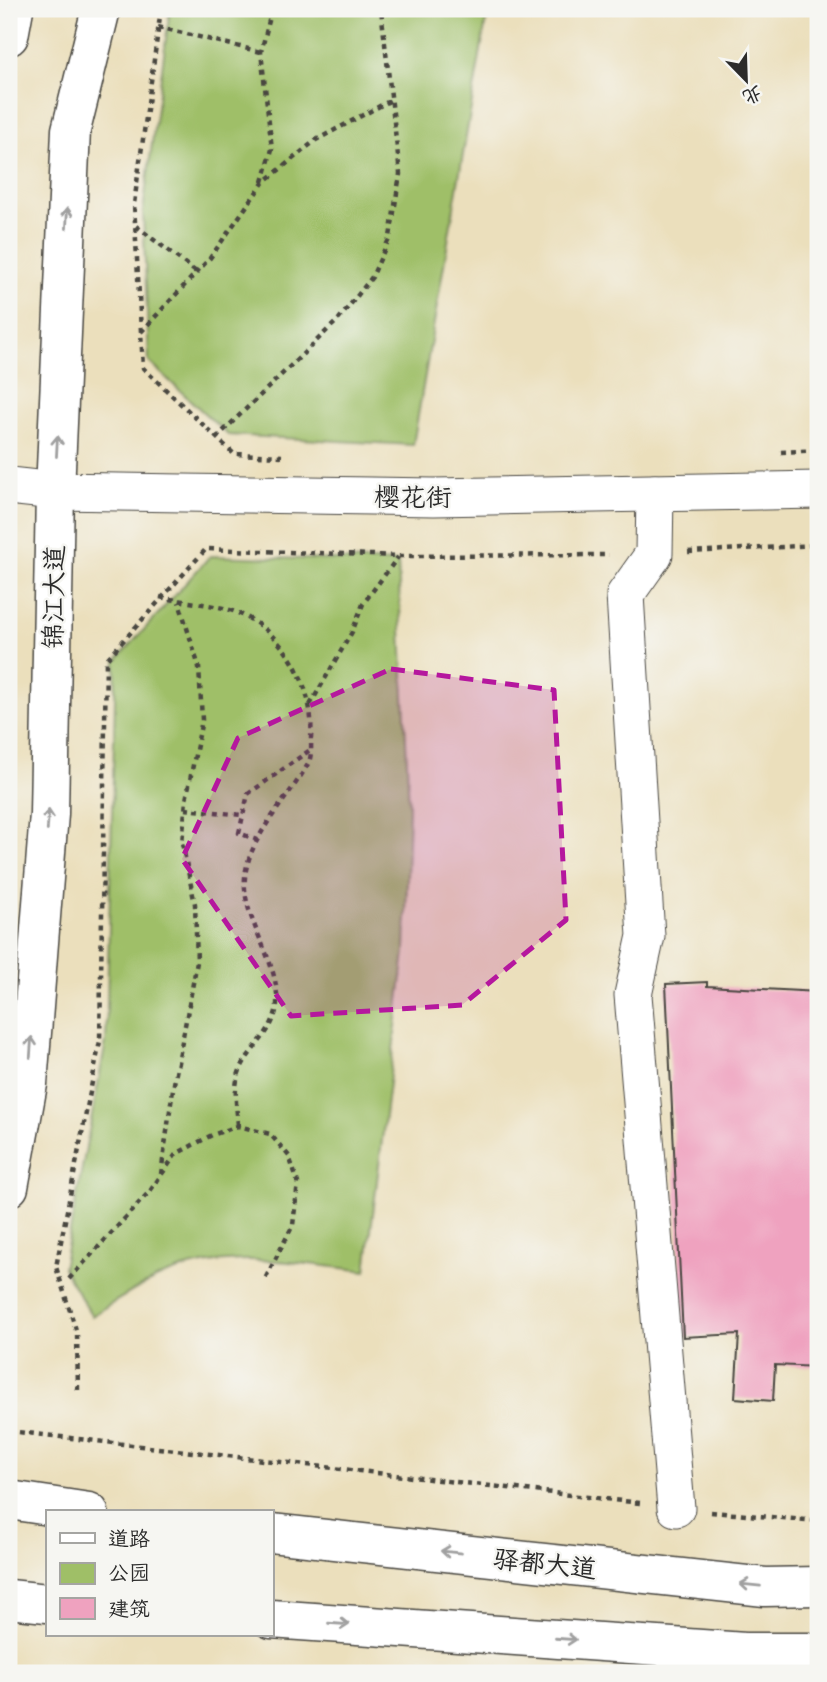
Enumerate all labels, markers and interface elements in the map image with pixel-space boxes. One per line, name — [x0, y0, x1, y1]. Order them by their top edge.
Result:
north arrow — [712, 46, 782, 116]
text: 北 — [739, 80, 766, 111]
one-way arrow — [61, 207, 74, 230]
one-way arrow — [50, 434, 63, 457]
street label: 樱花街 — [374, 479, 452, 514]
street label: 锦江大道 — [35, 545, 71, 649]
one-way arrow — [42, 809, 55, 832]
one-way arrow — [25, 1036, 38, 1059]
legend — [46, 1510, 273, 1636]
text: 道路 — [108, 1524, 150, 1553]
street label: 驿都大道 — [491, 1540, 599, 1586]
one-way arrow — [440, 1546, 463, 1559]
text: 公园 — [108, 1558, 150, 1587]
one-way arrow — [739, 1578, 762, 1591]
text: 建筑 — [108, 1594, 150, 1623]
one-way arrow — [328, 1617, 351, 1630]
one-way arrow — [555, 1633, 577, 1646]

